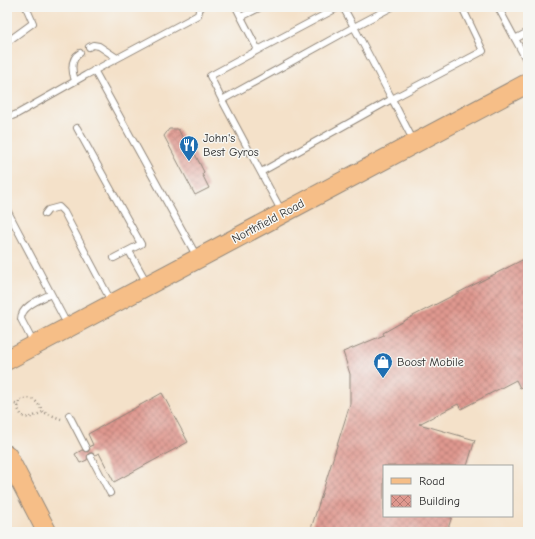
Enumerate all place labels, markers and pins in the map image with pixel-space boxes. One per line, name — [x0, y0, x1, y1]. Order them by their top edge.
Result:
place label: John's Best Gyros — [203, 131, 259, 159]
restaurant icon: John's Best Gyros — [178, 134, 200, 162]
shop icon: Boost Mobile — [372, 351, 394, 379]
place label: Boost Mobile — [397, 355, 464, 369]

